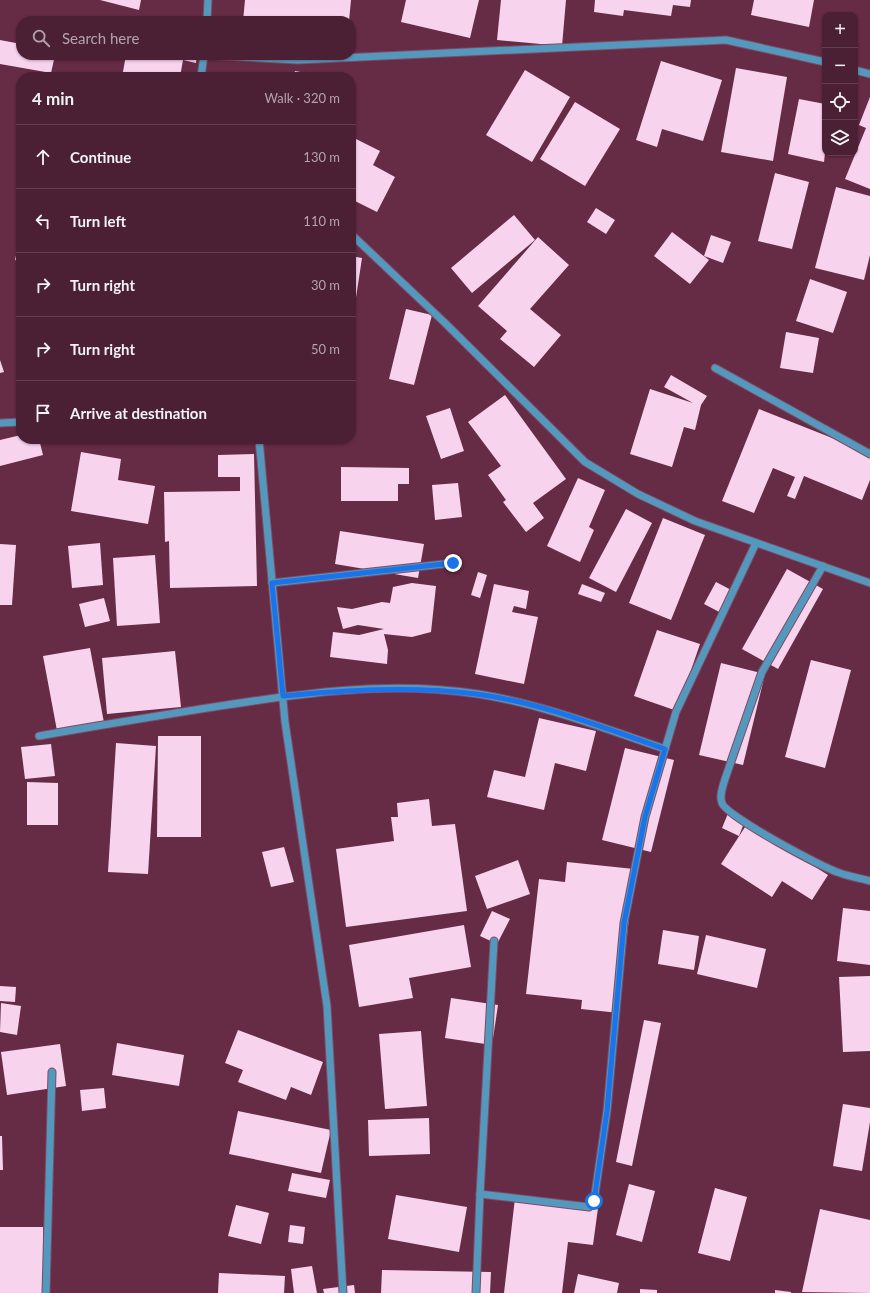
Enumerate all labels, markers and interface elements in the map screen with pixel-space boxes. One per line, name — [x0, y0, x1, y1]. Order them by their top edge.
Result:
map controls — [822, 12, 858, 156]
button: + — [822, 12, 858, 48]
search box — [16, 16, 356, 60]
icon: search — [30, 27, 52, 49]
text: Search here — [62, 29, 139, 47]
button: − — [822, 48, 858, 84]
button: locate — [822, 84, 858, 120]
text: 4 min — [32, 88, 74, 109]
text: Walk · 320 m — [264, 90, 340, 106]
button: layers — [822, 120, 858, 156]
icon: ahead — [32, 146, 54, 168]
text: Continue — [70, 148, 131, 166]
text: 130 m — [303, 149, 340, 165]
icon: left — [32, 210, 54, 232]
text: Turn left — [70, 212, 126, 230]
text: 110 m — [303, 213, 340, 229]
icon: right — [32, 274, 54, 296]
text: Turn right — [70, 276, 135, 294]
text: 30 m — [311, 277, 340, 293]
icon: right — [32, 338, 54, 360]
text: Turn right — [70, 340, 135, 358]
text: 50 m — [311, 341, 340, 357]
icon: arrive — [32, 402, 54, 424]
text: Arrive at destination — [70, 404, 207, 422]
route end — [444, 554, 462, 572]
route start — [585, 1192, 603, 1210]

